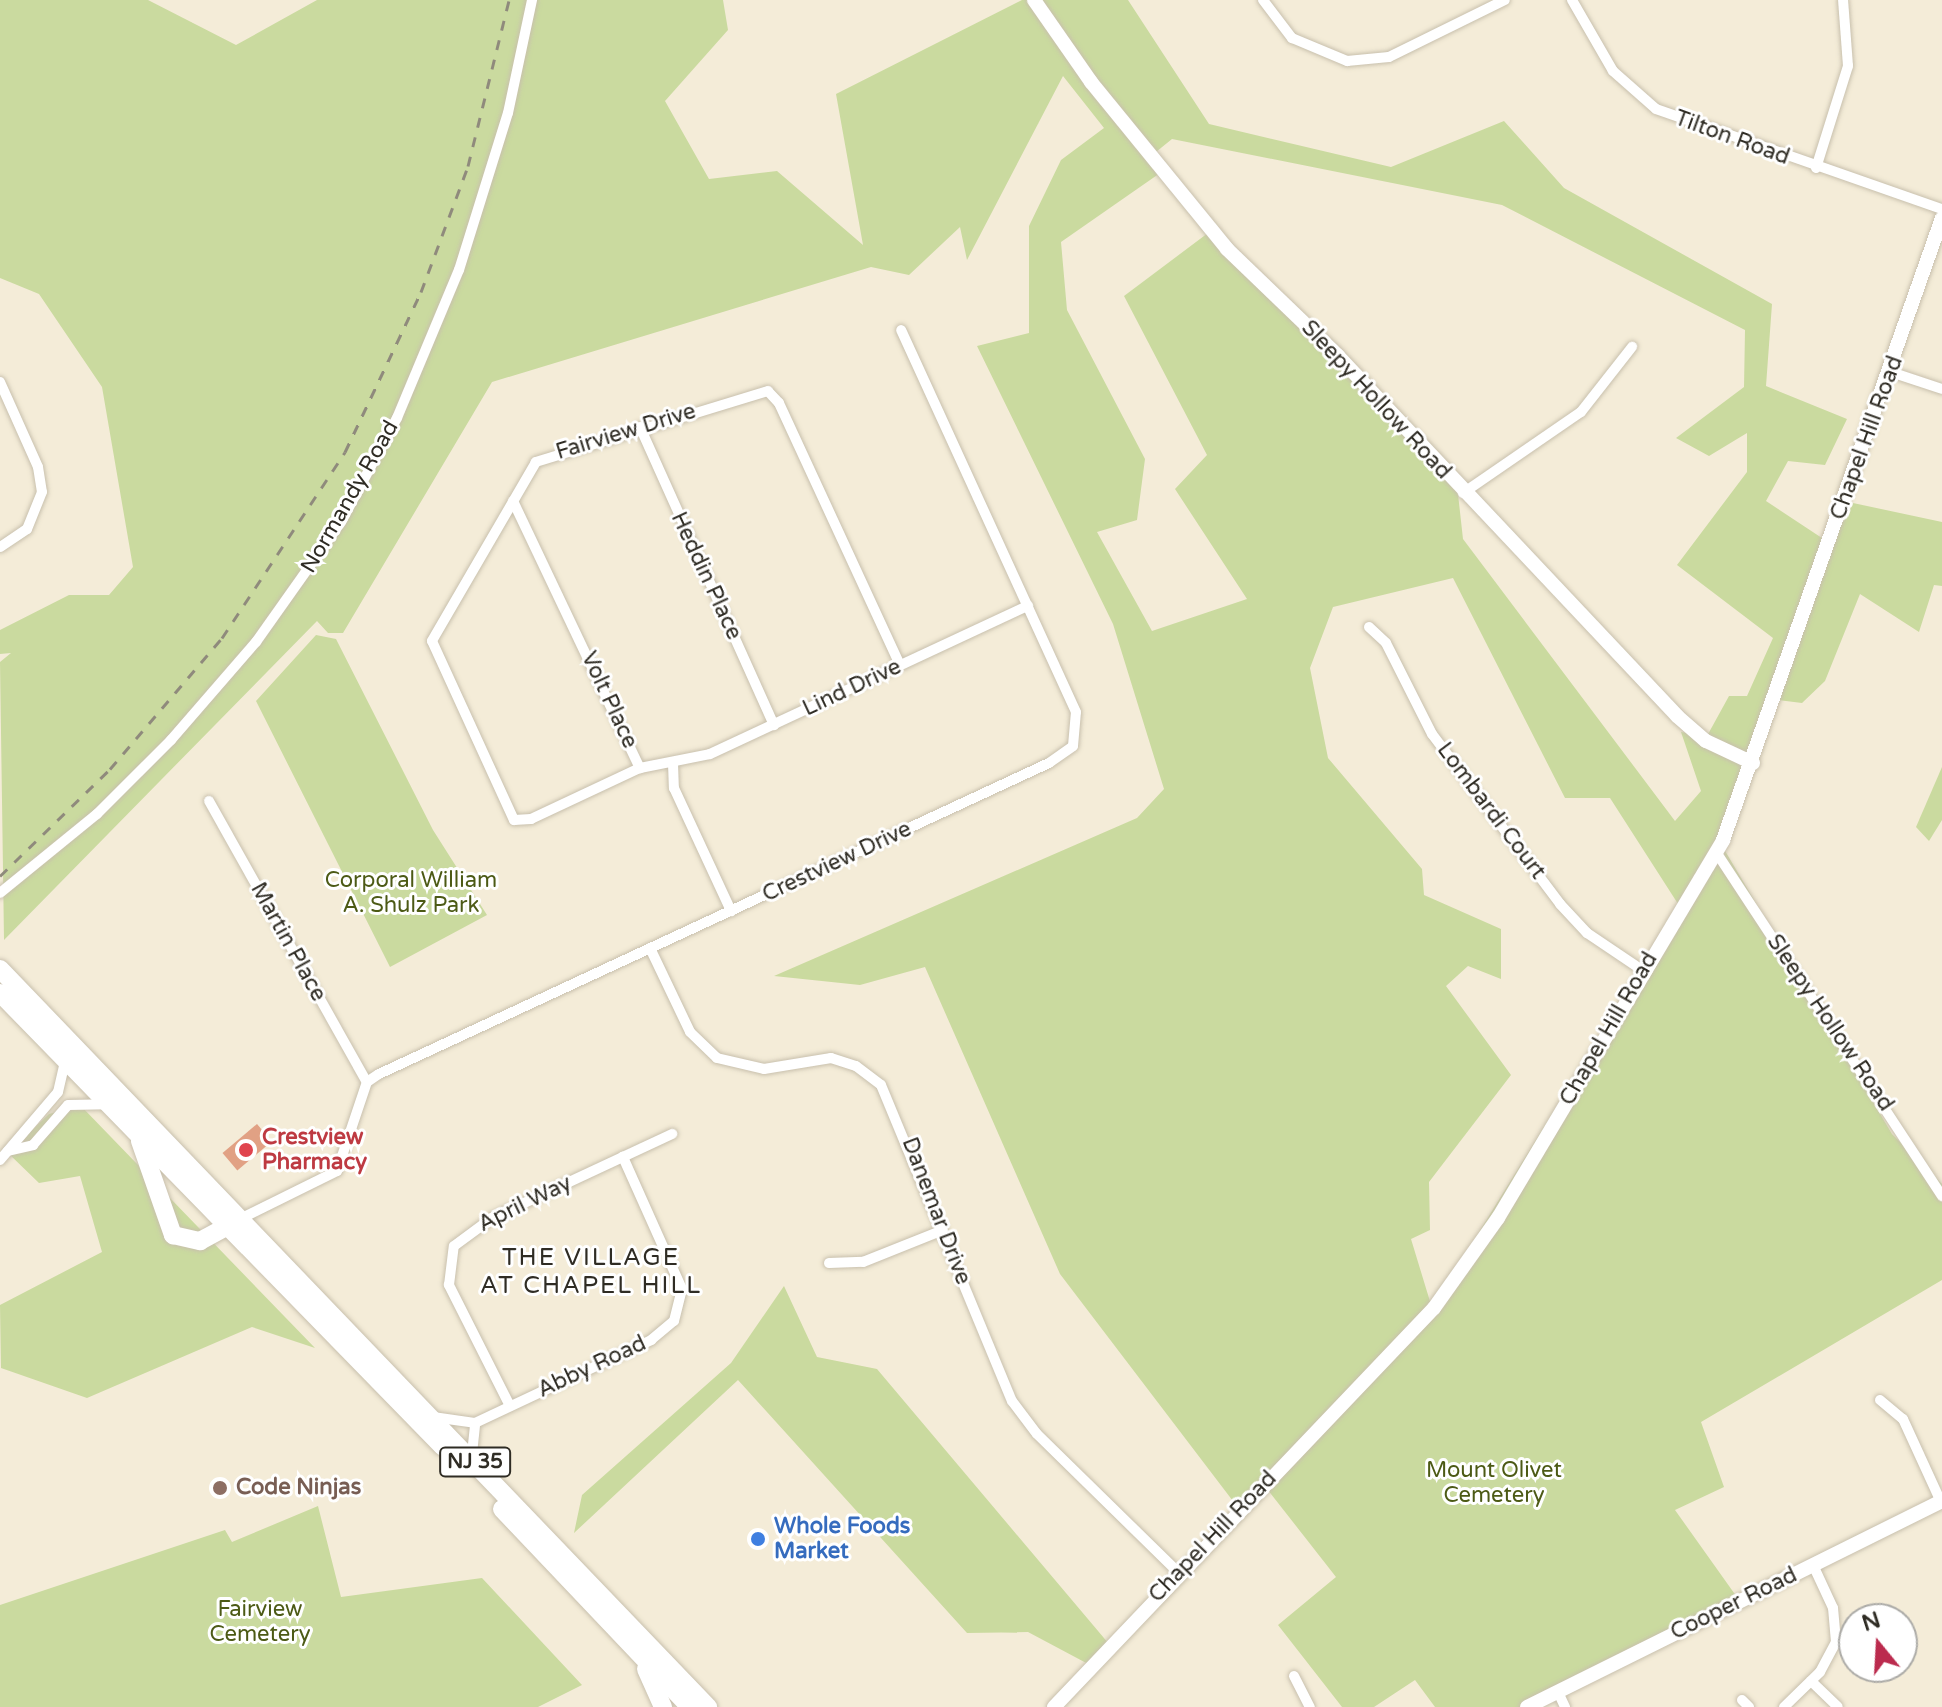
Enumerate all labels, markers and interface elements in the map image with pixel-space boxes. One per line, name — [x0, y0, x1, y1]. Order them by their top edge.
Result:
street label: Tilton Road — [1671, 105, 1793, 171]
street label: Sleepy Hollow Road — [1296, 315, 1456, 485]
street label: Chapel Hill Road — [1825, 352, 1909, 524]
street label: Fairview Drive — [553, 398, 699, 466]
street label: Normandy Road — [296, 416, 404, 578]
street label: Heddin Place — [665, 508, 747, 644]
street label: Volt Place — [575, 647, 643, 753]
street label: Lind Drive — [799, 654, 905, 722]
street label: Lombardi Court — [1431, 737, 1551, 885]
street label: Crestview Drive — [758, 816, 916, 908]
park label: Corporal William A. Shulz Park — [325, 867, 497, 918]
street label: Martin Place — [245, 878, 331, 1006]
street label: Sleepy Hollow Road — [1761, 930, 1899, 1116]
street label: Chapel Hill Road — [1554, 948, 1664, 1110]
place label: Crestview Pharmacy — [262, 1124, 367, 1176]
street label: Danemar Drive — [896, 1134, 976, 1288]
marker: Crestview Pharmacy — [237, 1141, 255, 1159]
street label: April Way — [474, 1170, 576, 1238]
district label: THE VILLAGE AT CHAPEL HILL — [480, 1244, 702, 1300]
street label: Abby Road — [534, 1330, 650, 1404]
road number: NJ 35 — [439, 1446, 511, 1478]
park label: Mount Olivet Cemetery — [1426, 1457, 1562, 1508]
street label: Chapel Hill Road — [1144, 1466, 1282, 1608]
place label: Code Ninjas — [236, 1475, 361, 1501]
marker: Code Ninjas — [211, 1479, 229, 1497]
place label: Whole Foods Market — [774, 1513, 910, 1564]
marker: Whole Foods Market — [749, 1530, 767, 1548]
street label: Cooper Road — [1666, 1562, 1802, 1646]
park label: Fairview Cemetery — [210, 1596, 310, 1648]
north arrow — [1838, 1603, 1918, 1683]
text: N — [1859, 1607, 1884, 1637]

